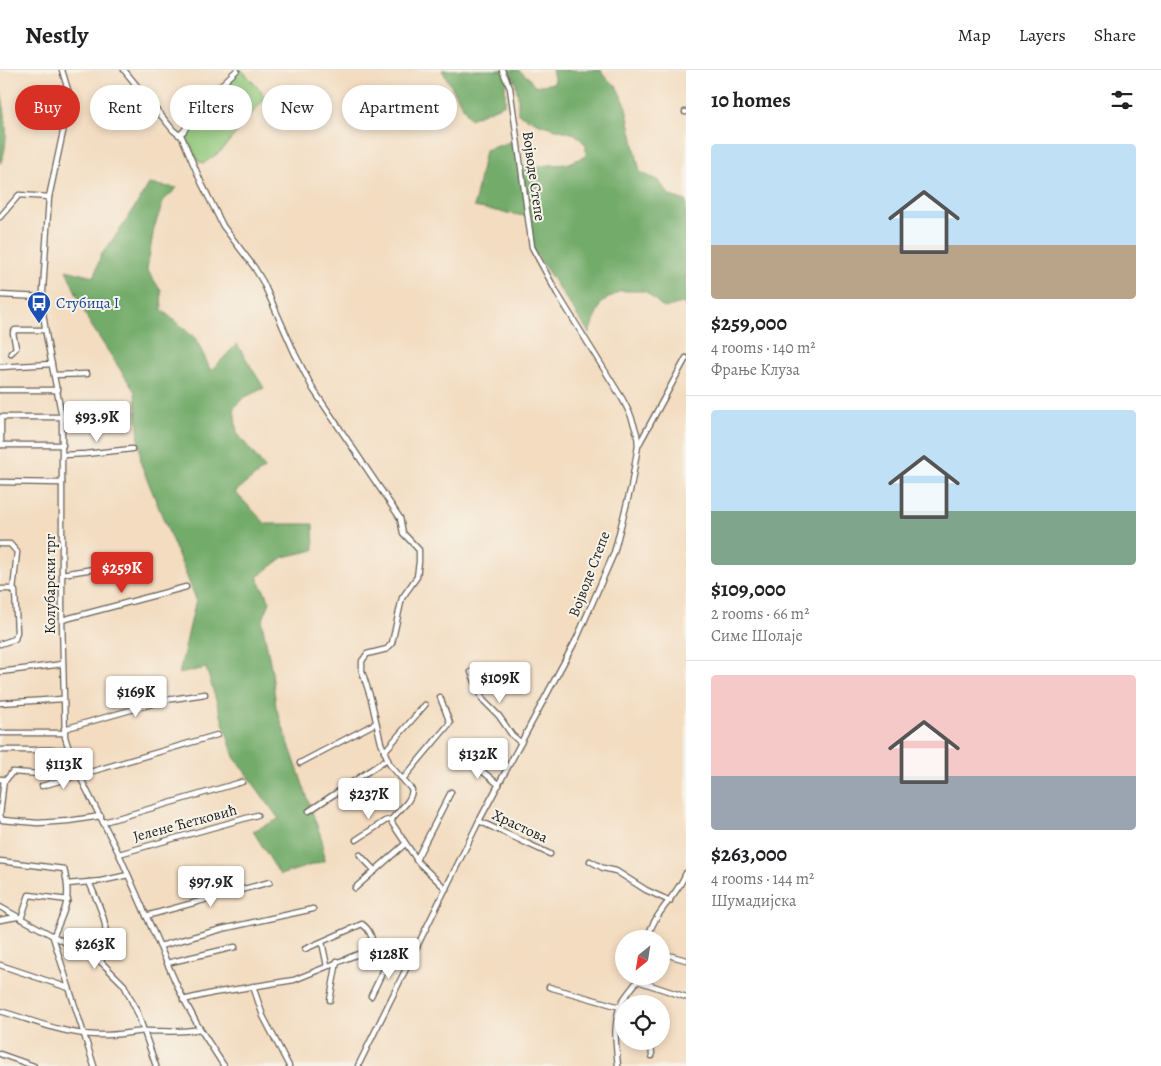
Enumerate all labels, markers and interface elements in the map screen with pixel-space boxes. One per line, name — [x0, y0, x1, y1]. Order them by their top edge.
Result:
text: Nestly — [25, 19, 88, 51]
text: Map — [958, 23, 991, 47]
text: Layers — [1019, 23, 1066, 47]
text: Share — [1094, 23, 1136, 47]
chip: Buy — [15, 85, 80, 130]
chip: Rent — [90, 85, 160, 130]
chip: Filters — [170, 85, 252, 130]
chip: New — [262, 85, 332, 130]
chip: Apartment — [342, 85, 457, 130]
text: 10 homes — [711, 86, 791, 114]
icon: filters — [1108, 86, 1136, 114]
street label: Војводе Степе — [518, 130, 550, 222]
icon: home — [879, 177, 969, 267]
bus stop icon: Стубица I — [26, 290, 52, 324]
place label: Стубица I — [56, 293, 119, 313]
text: $259,000 — [711, 309, 787, 337]
text: 4 rooms · 140 m² — [711, 337, 816, 359]
text: Фрање Клуза — [711, 359, 800, 381]
pin: $93.9K — [56, 400, 138, 443]
text: $93.9K — [75, 406, 119, 428]
icon: home — [879, 442, 969, 532]
street label: Војводе Степе — [563, 528, 615, 620]
street label: Колубарски трг — [40, 533, 60, 634]
pin: $259K — [87, 552, 157, 594]
text: $259K — [102, 557, 142, 579]
text: $109,000 — [711, 575, 786, 603]
text: 2 rooms · 66 m² — [711, 603, 809, 625]
text: Симе Шолаје — [711, 625, 803, 647]
pin: $109K — [465, 662, 535, 704]
text: $109K — [480, 667, 520, 689]
pin: $169K — [101, 676, 171, 718]
text: $169K — [117, 681, 155, 703]
icon: home — [879, 707, 969, 797]
pin: $132K — [443, 738, 513, 780]
text: $132K — [459, 743, 497, 765]
pin: $113K — [29, 748, 99, 790]
text: $113K — [46, 753, 82, 775]
pin: $237K — [334, 778, 404, 820]
text: $237K — [349, 783, 389, 805]
street label: Јелене Ћетковић — [131, 800, 239, 846]
street label: Храстова — [489, 804, 551, 848]
text: $263,000 — [711, 840, 787, 868]
pin: $97.9K — [170, 866, 252, 908]
text: 4 rooms · 144 m² — [711, 868, 814, 890]
text: $97.9K — [189, 871, 233, 893]
text: Шумадијска — [711, 890, 796, 912]
pin: $263K — [60, 928, 130, 970]
north arrow — [615, 930, 670, 985]
map controls — [615, 930, 670, 1050]
text: $263K — [75, 933, 115, 955]
pin: $128K — [354, 938, 424, 980]
text: $128K — [369, 943, 409, 965]
button: locate — [615, 995, 670, 1050]

